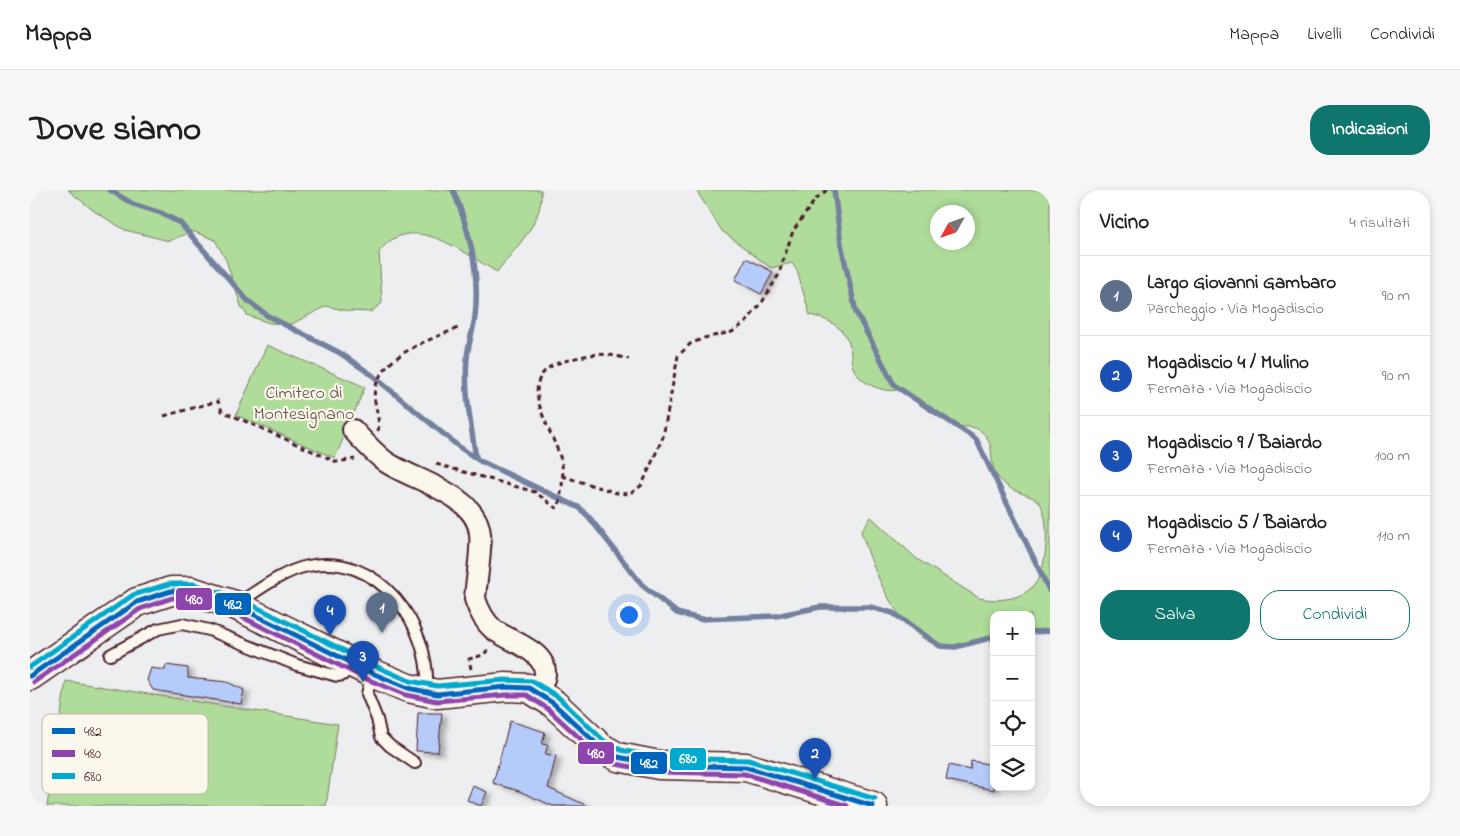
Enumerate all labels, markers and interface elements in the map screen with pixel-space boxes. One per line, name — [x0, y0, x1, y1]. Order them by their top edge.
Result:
text: Mappa — [25, 17, 92, 52]
text: Mappa — [1229, 22, 1279, 48]
text: Livelli — [1307, 22, 1342, 48]
text: Condividi — [1370, 22, 1435, 48]
text: Dove siamo — [30, 105, 201, 156]
button: Indicazioni — [1310, 105, 1430, 155]
north arrow — [930, 205, 975, 250]
text: Vicino — [1100, 208, 1149, 238]
text: 4 risultati — [1349, 211, 1410, 235]
text: Largo Giovanni Gambaro — [1147, 270, 1336, 297]
text: 1 — [1113, 284, 1119, 308]
text: 90 m — [1382, 284, 1410, 308]
text: Parcheggio · Via Mogadiscio — [1147, 297, 1324, 321]
text: Mogadiscio 4 / Mulino — [1147, 350, 1309, 377]
text: 2 — [1112, 364, 1120, 388]
text: 90 m — [1382, 364, 1410, 388]
text: Fermata · Via Mogadiscio — [1147, 377, 1312, 401]
park label: Cimitero di Montesignano — [254, 381, 354, 429]
text: Mogadiscio 9 / Baiardo — [1147, 430, 1322, 457]
text: 3 — [1113, 444, 1119, 468]
text: 100 m — [1375, 444, 1410, 468]
text: Fermata · Via Mogadiscio — [1147, 457, 1312, 481]
text: Mogadiscio 5 / Baiardo — [1147, 510, 1327, 537]
text: 4 — [1113, 524, 1119, 548]
text: 110 m — [1376, 524, 1410, 548]
text: Fermata · Via Mogadiscio — [1147, 537, 1312, 561]
line badge: 480 — [175, 587, 213, 611]
text: 480 — [184, 590, 203, 611]
button: Salva — [1100, 590, 1250, 640]
button: Condividi — [1260, 590, 1410, 640]
line badge: 482 — [214, 592, 252, 616]
pin: 1 — [366, 592, 398, 633]
text: 482 — [223, 595, 242, 616]
pin: 4 — [314, 595, 346, 636]
your location — [616, 602, 642, 628]
map controls — [990, 611, 1035, 791]
button: + — [990, 611, 1035, 656]
pin: 3 — [347, 641, 379, 682]
button: − — [990, 656, 1035, 701]
button: locate — [990, 701, 1035, 746]
legend — [42, 714, 208, 794]
text: 482 — [84, 722, 102, 743]
pin: 2 — [799, 738, 831, 779]
line badge: 480 — [577, 741, 615, 765]
text: 480 — [84, 744, 101, 765]
text: 480 — [586, 744, 605, 765]
button: layers — [990, 746, 1035, 791]
line badge: 680 — [669, 747, 707, 771]
text: 680 — [678, 749, 697, 770]
line badge: 482 — [630, 751, 668, 775]
text: 482 — [639, 754, 658, 775]
text: 680 — [84, 767, 101, 788]

